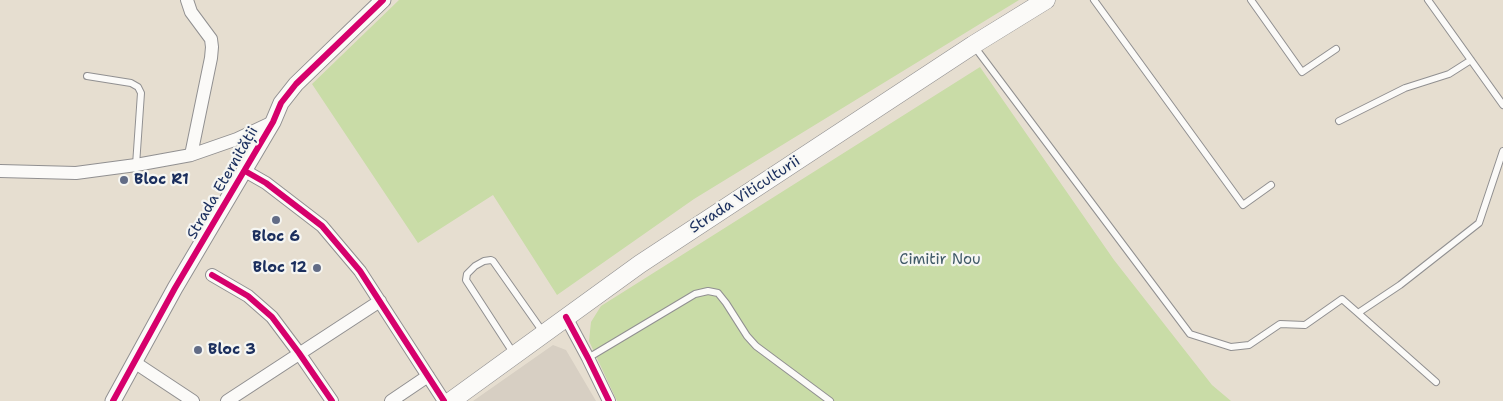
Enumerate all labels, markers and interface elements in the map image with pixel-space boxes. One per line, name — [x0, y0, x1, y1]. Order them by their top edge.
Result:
street label: Strada Eternității — [183, 123, 263, 243]
street label: Strada Viticulturii — [686, 152, 804, 238]
place label: Bloc R1 — [134, 171, 189, 189]
marker: Bloc R1 — [118, 174, 130, 186]
marker: Bloc 6 — [270, 214, 282, 226]
place label: Bloc 6 — [252, 228, 300, 246]
park label: Cimitir Nou — [899, 251, 981, 269]
place label: Bloc 12 — [253, 259, 307, 277]
marker: Bloc 12 — [311, 262, 323, 274]
place label: Bloc 3 — [208, 341, 256, 359]
marker: Bloc 3 — [192, 344, 204, 356]

